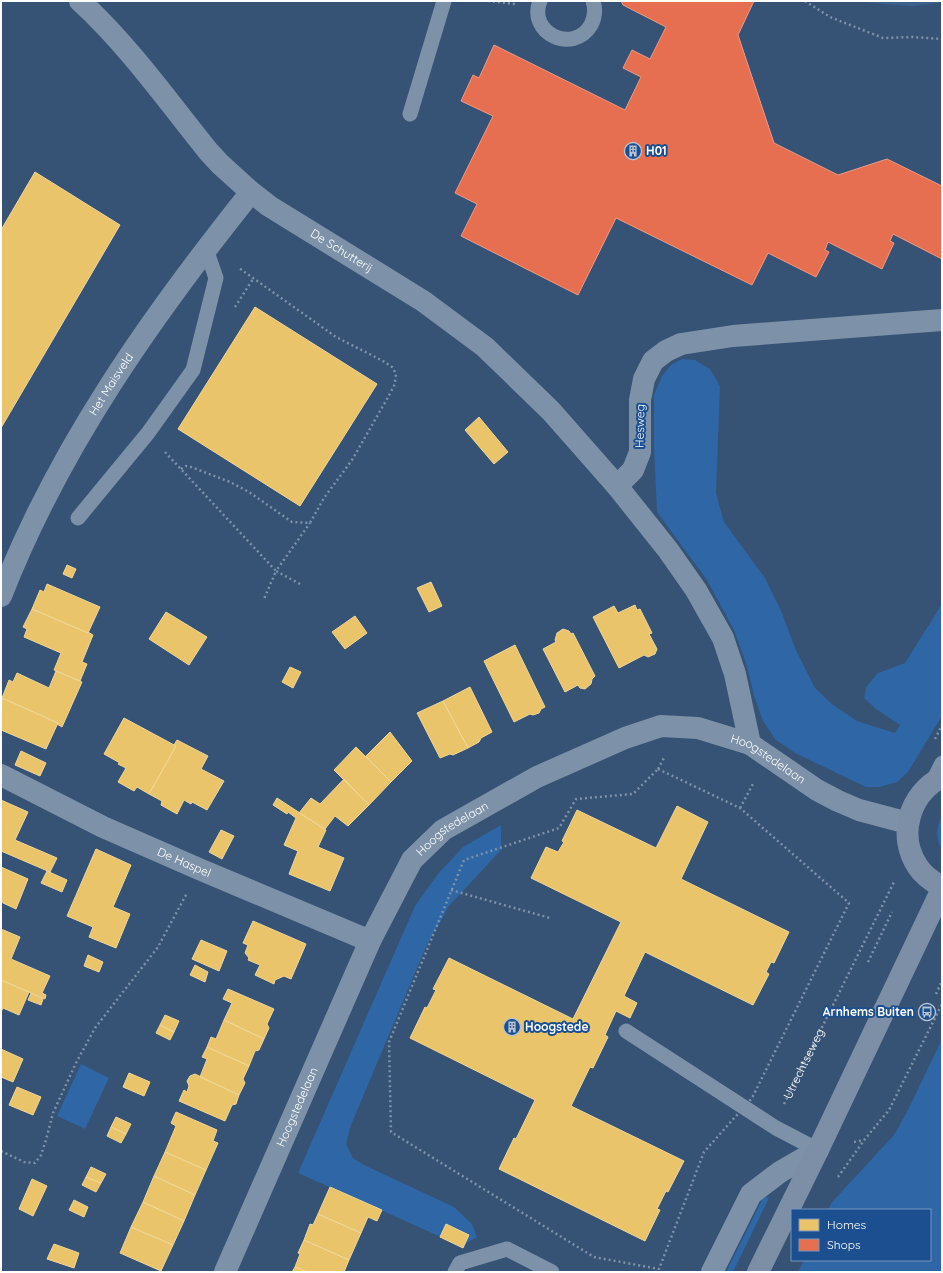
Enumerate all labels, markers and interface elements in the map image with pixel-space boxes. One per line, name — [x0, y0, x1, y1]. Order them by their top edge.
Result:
building icon: H01 — [623, 141, 643, 161]
place label: H01 — [646, 143, 667, 158]
street label: De Schutterij — [308, 225, 376, 275]
street label: Het Maisveld — [85, 350, 136, 418]
street label: Hesweg — [632, 404, 647, 448]
street label: Hoogstedelaan — [729, 730, 808, 787]
street label: Hoogstedelaan — [413, 798, 491, 859]
street label: De Haspel — [155, 844, 213, 880]
bus stop icon: Arnhems Buiten — [917, 1002, 937, 1022]
place label: Arnhems Buiten — [823, 1004, 914, 1019]
building icon: Hoogstede — [502, 1017, 522, 1037]
place label: Hoogstede — [525, 1019, 588, 1034]
street label: Utrechtseweg — [780, 1026, 827, 1101]
street label: Hoogstedelaan — [273, 1065, 321, 1149]
legend — [791, 1209, 931, 1261]
text: Homes — [827, 1217, 867, 1232]
text: Shops — [827, 1237, 861, 1252]

